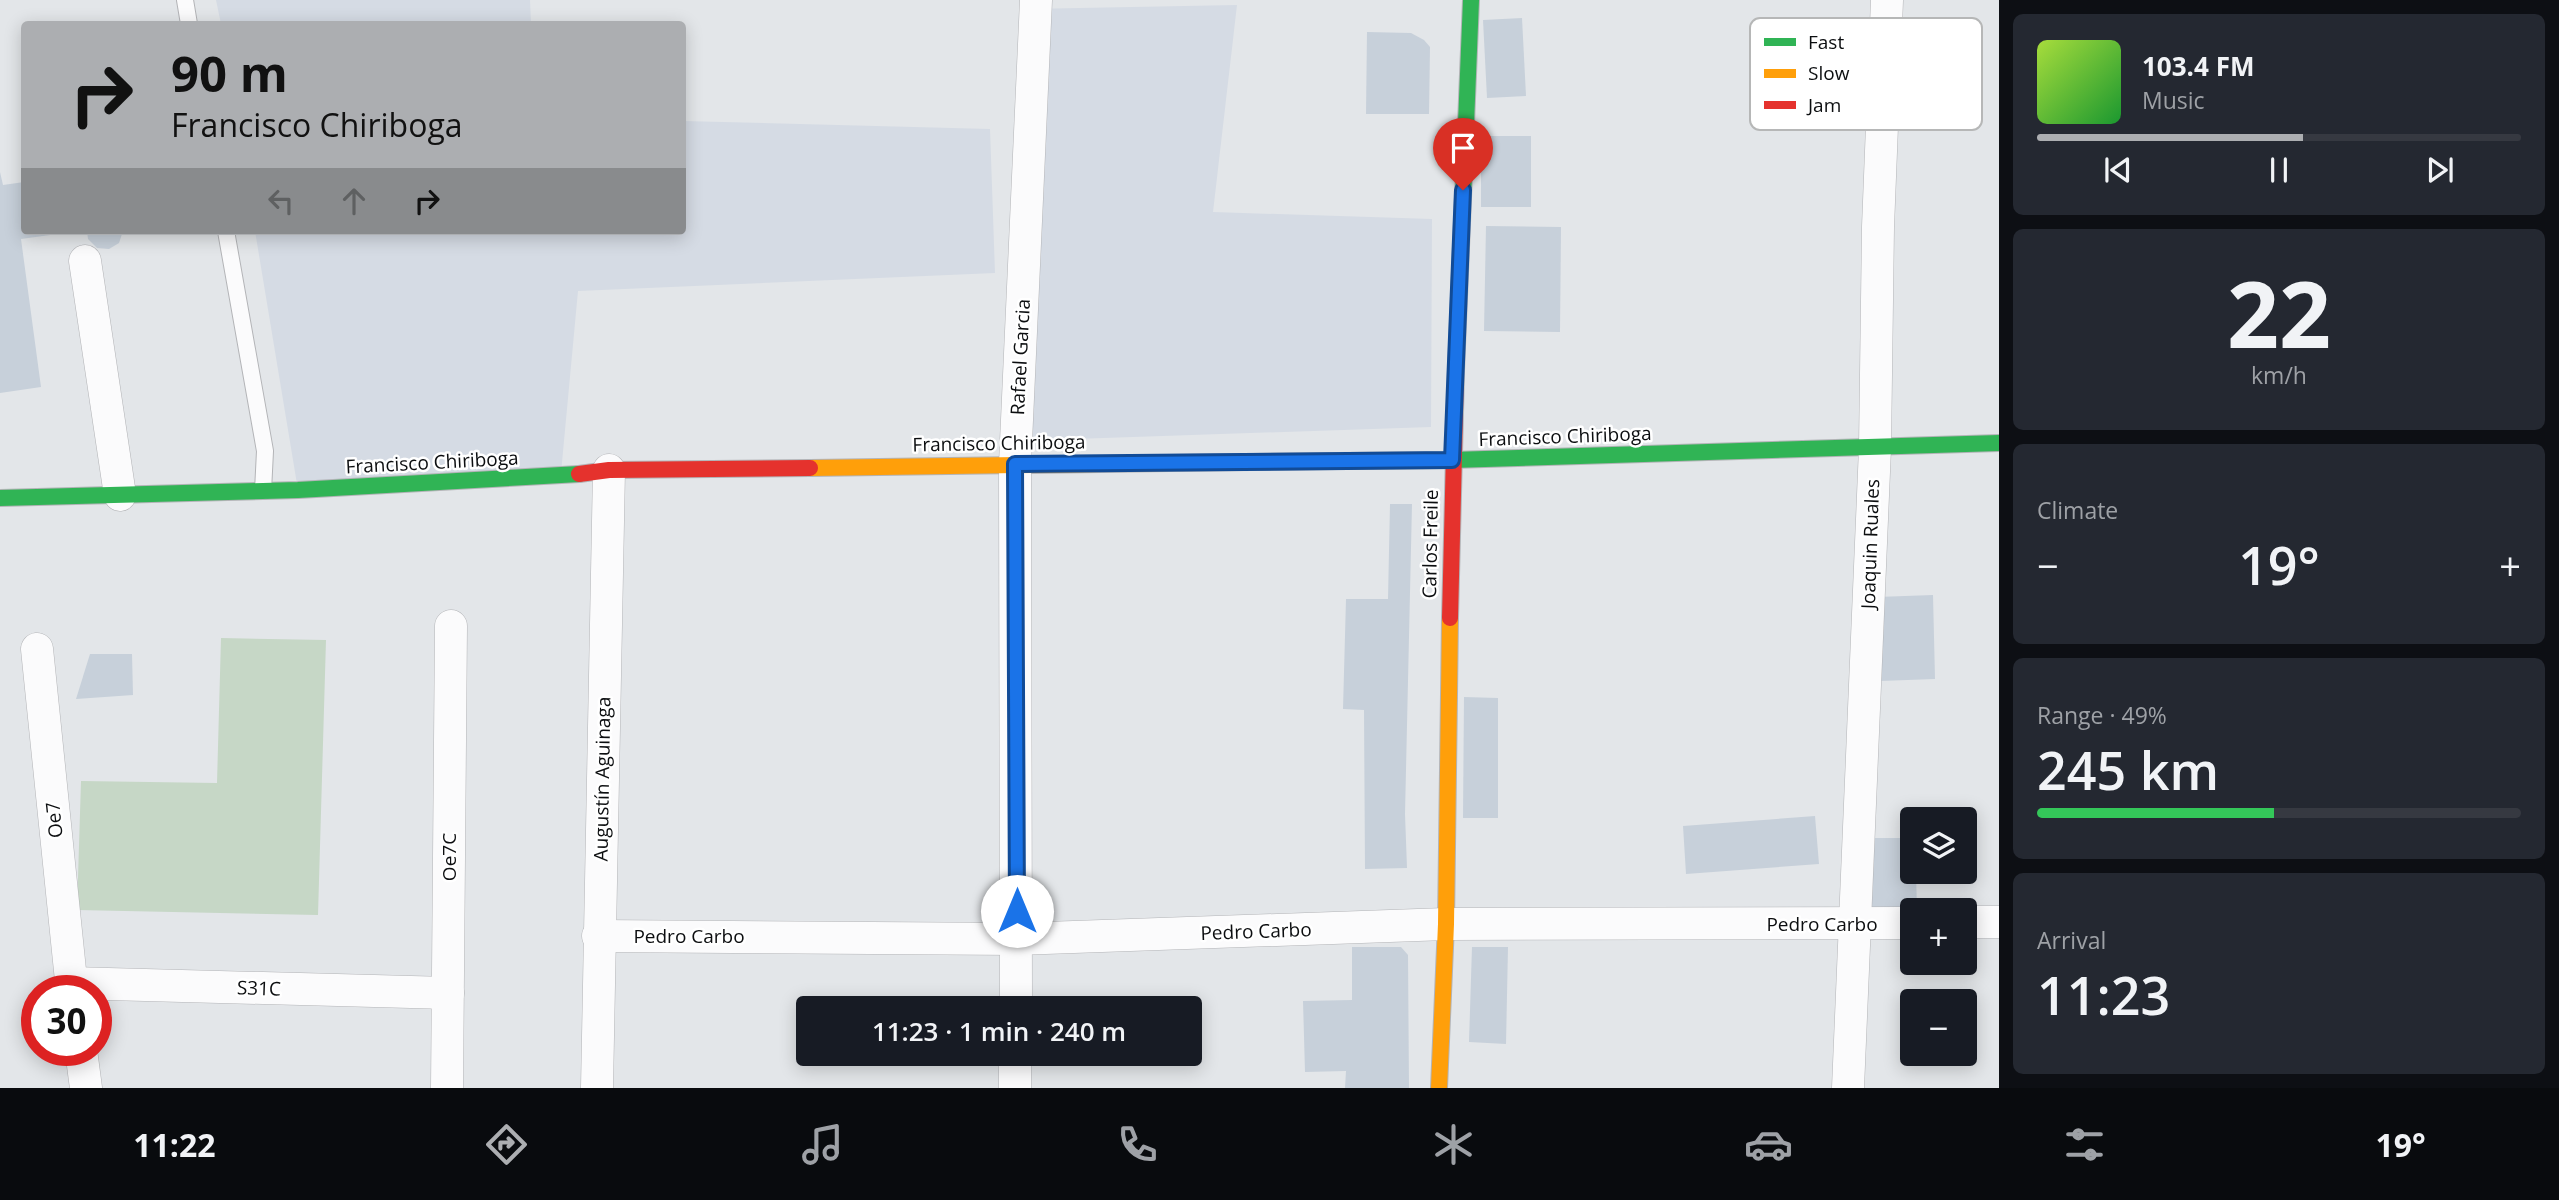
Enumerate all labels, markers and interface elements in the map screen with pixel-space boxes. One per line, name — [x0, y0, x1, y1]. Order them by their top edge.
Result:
legend — [1750, 18, 1982, 130]
text: Fast — [1808, 29, 1844, 55]
text: 90 m — [171, 40, 288, 106]
text: 103.4 FM — [2142, 48, 2254, 84]
icon: right — [56, 49, 147, 140]
text: Slow — [1808, 60, 1850, 86]
text: Music — [2142, 84, 2205, 116]
text: Jam — [1806, 92, 1841, 118]
text: Francisco Chiriboga — [171, 103, 463, 146]
pin — [1433, 118, 1493, 190]
icon: arrive — [1444, 129, 1482, 167]
icon: previous — [2099, 151, 2137, 189]
icon: pause — [2260, 151, 2298, 189]
icon: next — [2421, 151, 2459, 189]
icon: left — [262, 182, 300, 220]
icon: ahead — [335, 182, 373, 220]
icon: right — [408, 182, 446, 220]
text: 22 — [2227, 251, 2331, 375]
street label: Rafael Garcia — [1004, 298, 1036, 416]
text: km/h — [2251, 359, 2307, 391]
street label: Francisco Chiriboga — [1478, 420, 1652, 452]
street label: Francisco Chiriboga — [912, 428, 1086, 458]
street label: Francisco Chiriboga — [345, 444, 519, 480]
street label: Joaquin Ruales — [1855, 478, 1885, 612]
street label: Carlos Freile — [1416, 489, 1444, 599]
text: Climate — [2037, 494, 2118, 526]
text: 19° — [2238, 529, 2320, 600]
text: − — [2037, 539, 2059, 591]
text: + — [2499, 539, 2521, 591]
street label: Augustín Aguinaga — [588, 696, 616, 862]
text: Range · 49% — [2037, 699, 2167, 731]
text: 245 km — [2037, 734, 2219, 805]
street label: Oe7 — [39, 801, 69, 839]
map controls — [1900, 807, 1977, 1066]
button: layers — [1900, 807, 1977, 884]
street label: Oe7C — [436, 833, 462, 881]
position arrow — [980, 874, 1054, 948]
button: + — [1900, 898, 1977, 975]
street label: Pedro Carbo — [1766, 911, 1878, 937]
street label: Pedro Carbo — [1200, 916, 1312, 946]
street label: Pedro Carbo — [633, 923, 745, 949]
text: Arrival — [2037, 924, 2106, 956]
text: 11:23 — [2037, 959, 2170, 1030]
street label: S31C — [236, 974, 282, 1002]
speed limit sign: 30 — [21, 975, 112, 1066]
button: − — [1900, 989, 1977, 1066]
text: 11:23 · 1 min · 240 m — [872, 1013, 1126, 1049]
icon: directions — [482, 1120, 531, 1169]
icon: music — [798, 1120, 847, 1169]
icon: phone — [1113, 1120, 1162, 1169]
icon: climate — [1429, 1120, 1478, 1169]
icon: car — [1744, 1120, 1793, 1169]
icon: filters — [2060, 1120, 2109, 1169]
text: 11:22 — [133, 1123, 216, 1166]
text: 19° — [2375, 1123, 2426, 1166]

